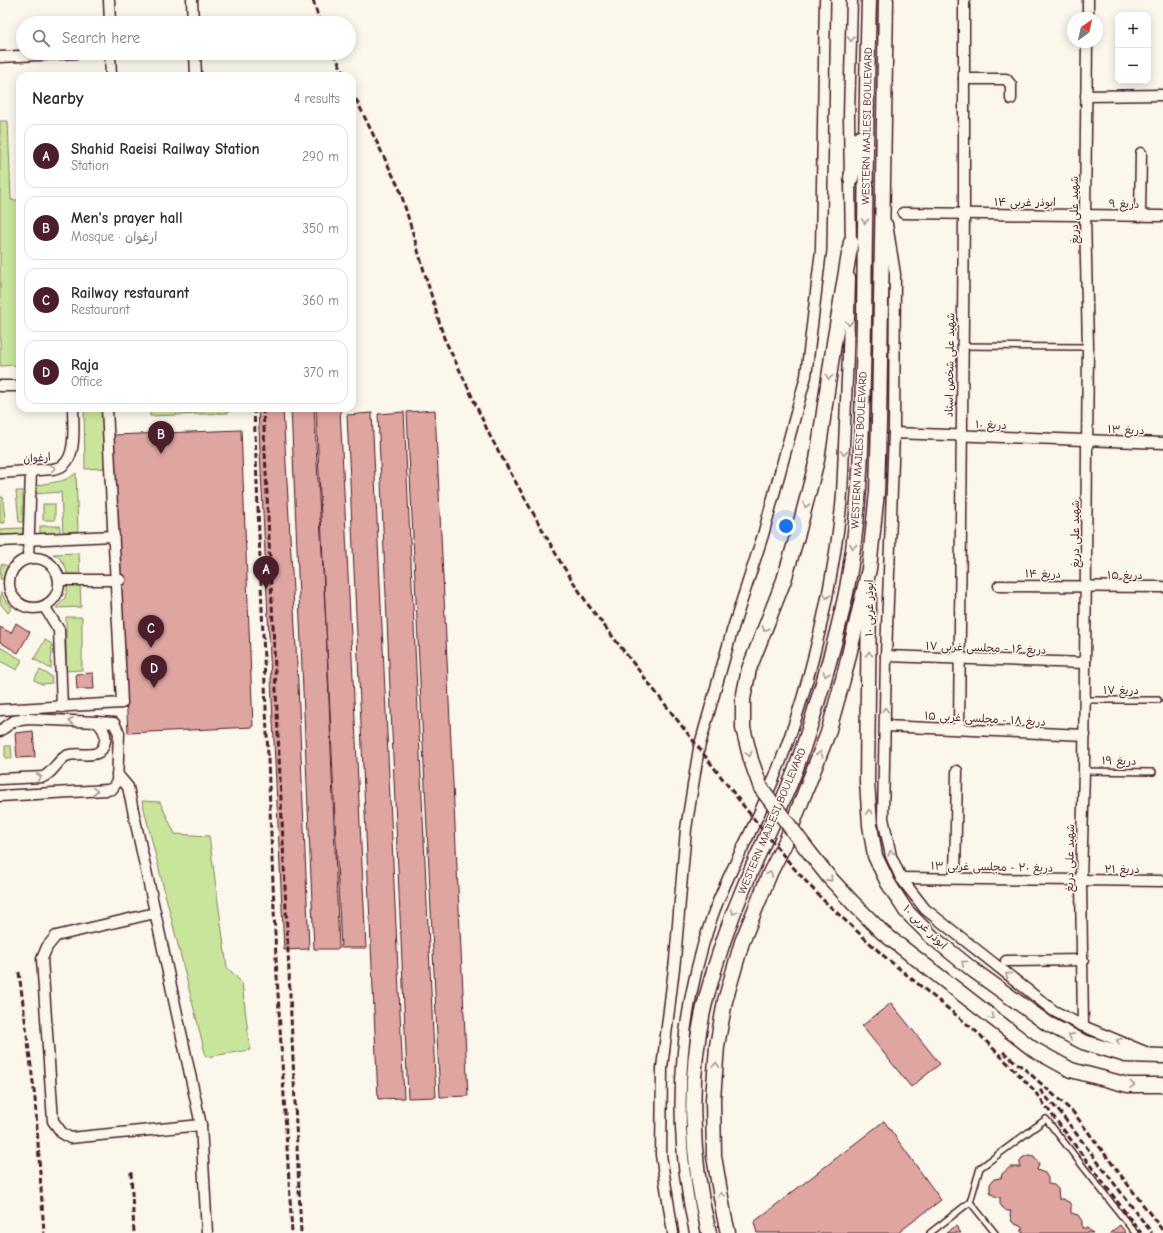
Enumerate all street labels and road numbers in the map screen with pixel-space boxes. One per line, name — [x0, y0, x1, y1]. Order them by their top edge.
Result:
street label: WESTERN MAJLESI BOULEVARD — [859, 47, 875, 205]
street label: شهید علی دریغ — [1068, 176, 1083, 244]
street label: ابوذر غربی ۱۴ — [994, 196, 1056, 210]
street label: دریغ ۹ — [1109, 197, 1139, 213]
street label: شهید علی شخص استاد — [943, 313, 958, 417]
street label: WESTERN MAJLESI BOULEVARD — [848, 371, 870, 529]
street label: دریغ ۱۰ — [975, 418, 1007, 434]
street label: دریغ ۱۳ — [1107, 423, 1145, 439]
street label: ارغوان — [23, 450, 51, 467]
street label: شهید علی دریغ — [1069, 500, 1084, 568]
street label: دریغ ۱۴ — [1025, 567, 1061, 583]
street label: دریغ ۱۵ — [1107, 569, 1143, 584]
street label: ابوذر غربی ۱۰ — [863, 580, 877, 636]
street label: دریغ ۱۶ - مجلسی غربی ۱۷ — [925, 639, 1047, 659]
street label: دریغ ۱۷ — [1103, 684, 1139, 699]
street label: دریغ ۱۸ - مجلسی غربی ۱۵ — [924, 709, 1046, 731]
street label: WESTERN MAJLESI BOULEVARD — [735, 746, 809, 896]
street label: دریغ ۱۹ — [1102, 754, 1136, 770]
street label: شهید علی دریغ — [1063, 824, 1079, 892]
street label: دریغ ۲۰ - مجلسی غربی ۱۳ — [931, 859, 1053, 877]
street label: دریغ ۲۱ — [1104, 863, 1140, 878]
street label: ابوذر غربی ۱۰ — [900, 902, 950, 952]

